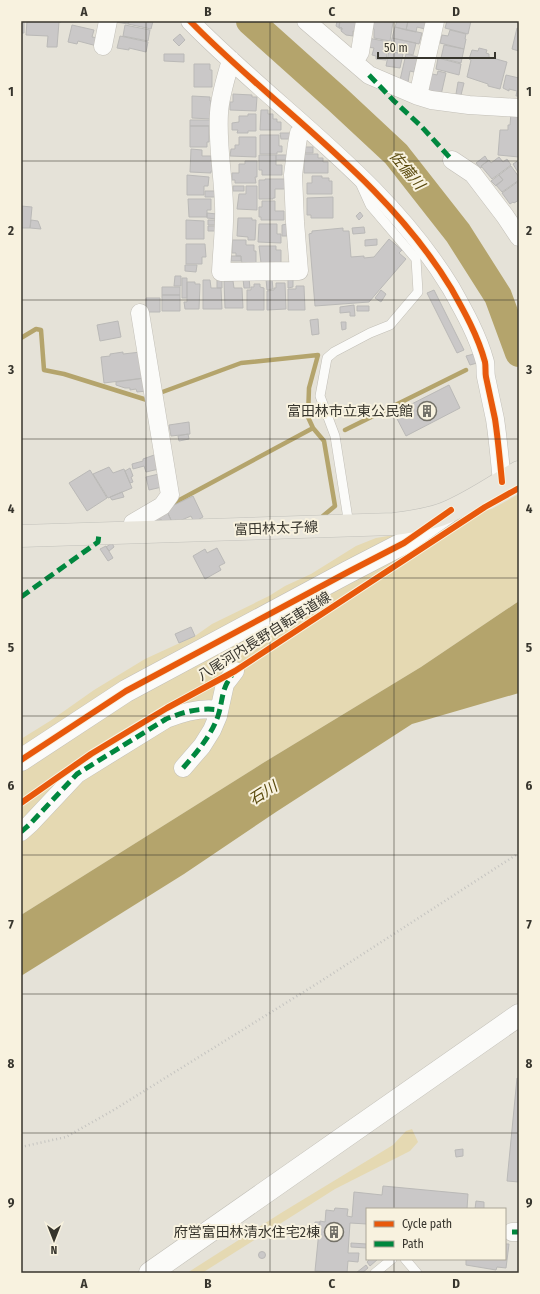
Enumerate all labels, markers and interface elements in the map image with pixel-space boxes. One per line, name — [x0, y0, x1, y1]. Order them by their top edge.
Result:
text: A — [79, 4, 88, 19]
text: B — [204, 4, 212, 19]
text: C — [329, 4, 336, 19]
text: D — [452, 4, 460, 19]
scale bar — [378, 34, 495, 60]
text: 50 m — [384, 41, 408, 55]
text: 1 — [8, 84, 14, 99]
text: 1 — [526, 84, 532, 99]
water label: 佐備川 — [386, 147, 430, 195]
text: 2 — [7, 223, 14, 238]
text: 2 — [525, 223, 532, 238]
text: 3 — [7, 362, 14, 377]
text: 3 — [525, 362, 532, 377]
building icon: 富田林市立東公民館 — [416, 400, 438, 422]
place label: 富田林市立東公民館 — [287, 403, 413, 420]
text: 4 — [8, 501, 15, 516]
text: 4 — [526, 501, 533, 516]
street label: 富田林太子線 — [234, 519, 318, 538]
street label: 八尾河内長野自転車道線 — [194, 588, 334, 684]
text: 5 — [8, 640, 14, 655]
text: 5 — [526, 640, 532, 655]
water label: 石川 — [246, 776, 282, 809]
text: 6 — [8, 778, 15, 793]
text: 6 — [526, 778, 533, 793]
text: 7 — [8, 917, 14, 932]
text: 7 — [526, 917, 532, 932]
text: 8 — [8, 1056, 15, 1071]
text: 8 — [526, 1056, 533, 1071]
text: 9 — [8, 1195, 15, 1210]
text: 9 — [526, 1195, 533, 1210]
legend — [366, 1208, 506, 1260]
text: Cycle path — [402, 1217, 452, 1231]
north arrow — [34, 1220, 74, 1260]
building icon: 府営富田林清水住宅2棟 — [323, 1221, 345, 1243]
place label: 府営富田林清水住宅2棟 — [174, 1224, 320, 1241]
text: Path — [402, 1237, 424, 1251]
text: N — [51, 1243, 57, 1256]
text: A — [79, 1276, 88, 1291]
text: B — [204, 1276, 212, 1291]
text: C — [329, 1276, 336, 1291]
text: D — [452, 1276, 460, 1291]

